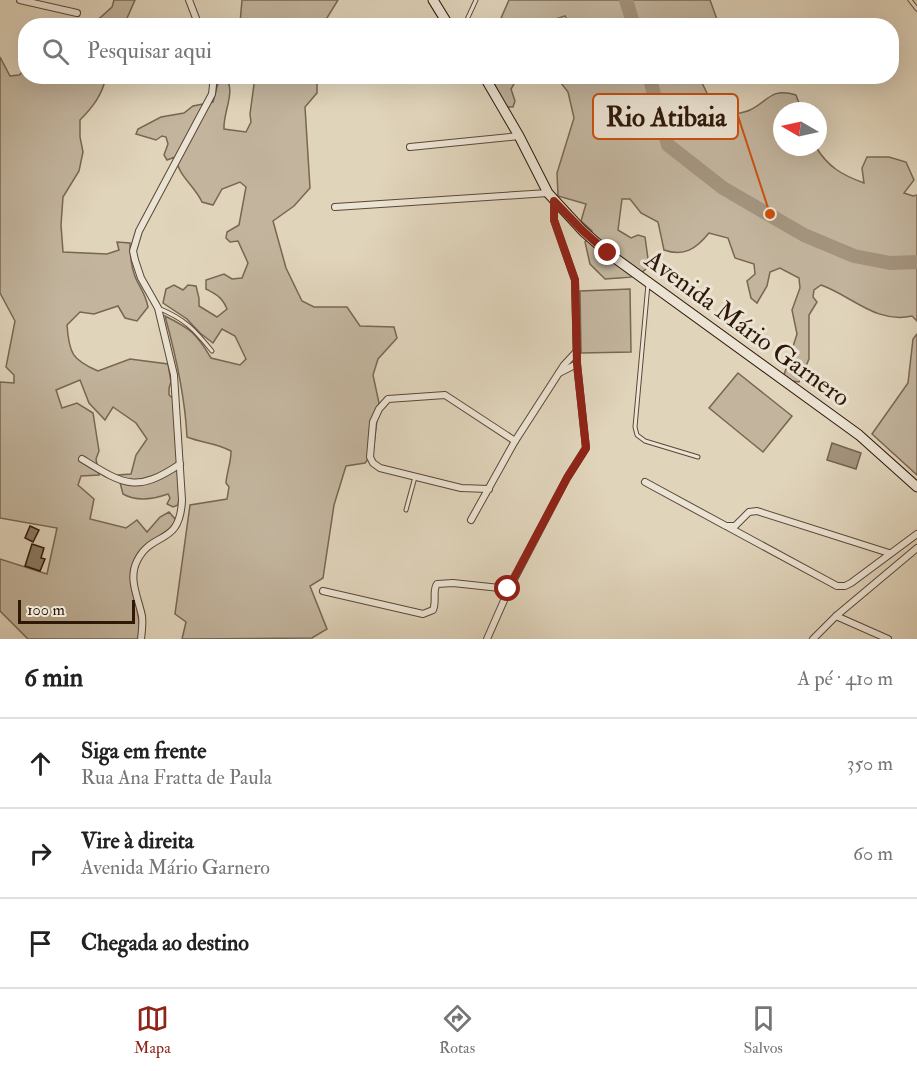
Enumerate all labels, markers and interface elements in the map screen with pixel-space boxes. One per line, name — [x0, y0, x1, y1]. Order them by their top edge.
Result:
search box — [18, 18, 899, 84]
icon: search — [39, 35, 72, 68]
text: Pesquisar aqui — [87, 37, 212, 65]
callout: Rio Atibaia — [593, 94, 738, 139]
text: Rio Atibaia — [606, 101, 727, 134]
north arrow — [773, 102, 827, 156]
route end — [594, 239, 620, 265]
street label: Avenida Mário Garnero — [638, 243, 856, 414]
route start — [494, 575, 520, 601]
scale bar — [18, 597, 135, 624]
text: 100 m — [27, 600, 65, 620]
text: 6 min — [24, 662, 83, 694]
text: A pé · 410 m — [797, 666, 893, 691]
text: Siga em frente — [81, 737, 206, 765]
icon: ahead — [24, 747, 57, 780]
text: 350 m — [847, 751, 893, 776]
text: Rua Ana Fratta de Paula — [81, 765, 272, 790]
text: Vire à direita — [81, 827, 194, 855]
icon: right — [24, 837, 57, 870]
text: 60 m — [853, 841, 893, 866]
text: Avenida Mário Garnero — [81, 855, 270, 880]
icon: arrive — [24, 927, 57, 960]
text: Chegada ao destino — [81, 929, 249, 957]
tab: Mapa — [134, 1002, 171, 1058]
tab: Rotas — [439, 1002, 475, 1058]
tab: Salvos — [743, 1002, 783, 1058]

